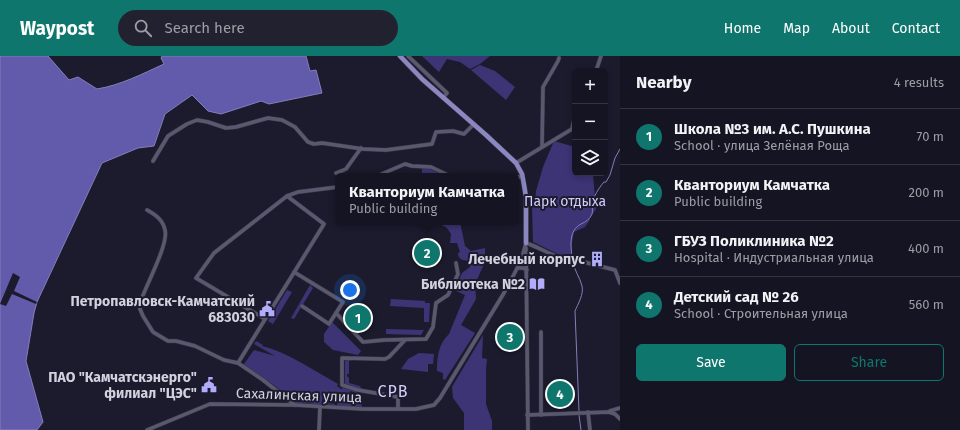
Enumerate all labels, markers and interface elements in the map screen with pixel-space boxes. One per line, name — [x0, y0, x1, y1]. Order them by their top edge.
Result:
search box — [118, 10, 398, 46]
text: Waypost — [20, 17, 94, 40]
icon: search — [132, 17, 154, 39]
text: Search here — [164, 19, 245, 37]
text: Home — [724, 20, 761, 37]
text: Map — [783, 20, 810, 37]
text: About — [832, 20, 870, 37]
text: Contact — [892, 20, 940, 37]
map controls — [572, 68, 608, 176]
button: + — [572, 68, 608, 104]
text: Nearby — [636, 72, 691, 93]
text: 4 results — [894, 75, 944, 90]
button: − — [572, 104, 608, 140]
text: Школа №3 им. А.С. Пушкина — [674, 120, 871, 138]
text: 1 — [646, 129, 652, 144]
text: 70 m — [917, 129, 944, 144]
text: School · улица Зелёная Роща — [674, 138, 849, 153]
button: layers — [572, 140, 608, 176]
popup — [335, 173, 519, 225]
text: Кванториум Камчатка — [674, 176, 830, 194]
text: Кванториум Камчатка — [349, 183, 505, 201]
text: 2 — [646, 185, 652, 200]
text: 200 m — [908, 185, 944, 200]
park label: Парк отдыха — [524, 193, 606, 210]
text: Public building — [674, 194, 762, 209]
text: Public building — [349, 201, 437, 216]
text: ГБУЗ Поликлиника №2 — [674, 232, 834, 250]
pin: 2 — [414, 238, 440, 268]
text: 3 — [646, 241, 652, 256]
text: 400 m — [908, 241, 944, 256]
building icon: Лечебный корпус — [588, 250, 606, 268]
text: Hospital · Индустриальная улица — [674, 250, 874, 265]
place label: Лечебный корпус — [468, 251, 585, 268]
library icon: Библиотека №2 — [528, 275, 546, 293]
place label: Библиотека №2 — [421, 276, 525, 293]
your location — [340, 280, 360, 300]
text: Детский сад № 26 — [674, 288, 799, 306]
place label: Петропавловск-Камчатский 683030 — [70, 293, 255, 326]
text: 4 — [645, 297, 653, 312]
text: 560 m — [909, 297, 944, 312]
public building icon: Петропавловск-Камчатский 683030 — [258, 300, 276, 318]
pin: 1 — [345, 303, 371, 333]
text: School · Строительная улица — [674, 306, 848, 321]
pin: 3 — [497, 322, 523, 352]
button: Save — [636, 344, 786, 381]
button: Share — [794, 344, 944, 381]
place label: ПАО "Камчатскэнерго" филиал "ЦЭС" — [48, 369, 197, 402]
public building icon: ПАО "Камчатскэнерго" филиал "ЦЭС" — [200, 376, 218, 394]
pin: 4 — [547, 379, 573, 409]
district label: СРВ — [378, 382, 408, 401]
street label: Сахалинская улица — [236, 385, 362, 406]

